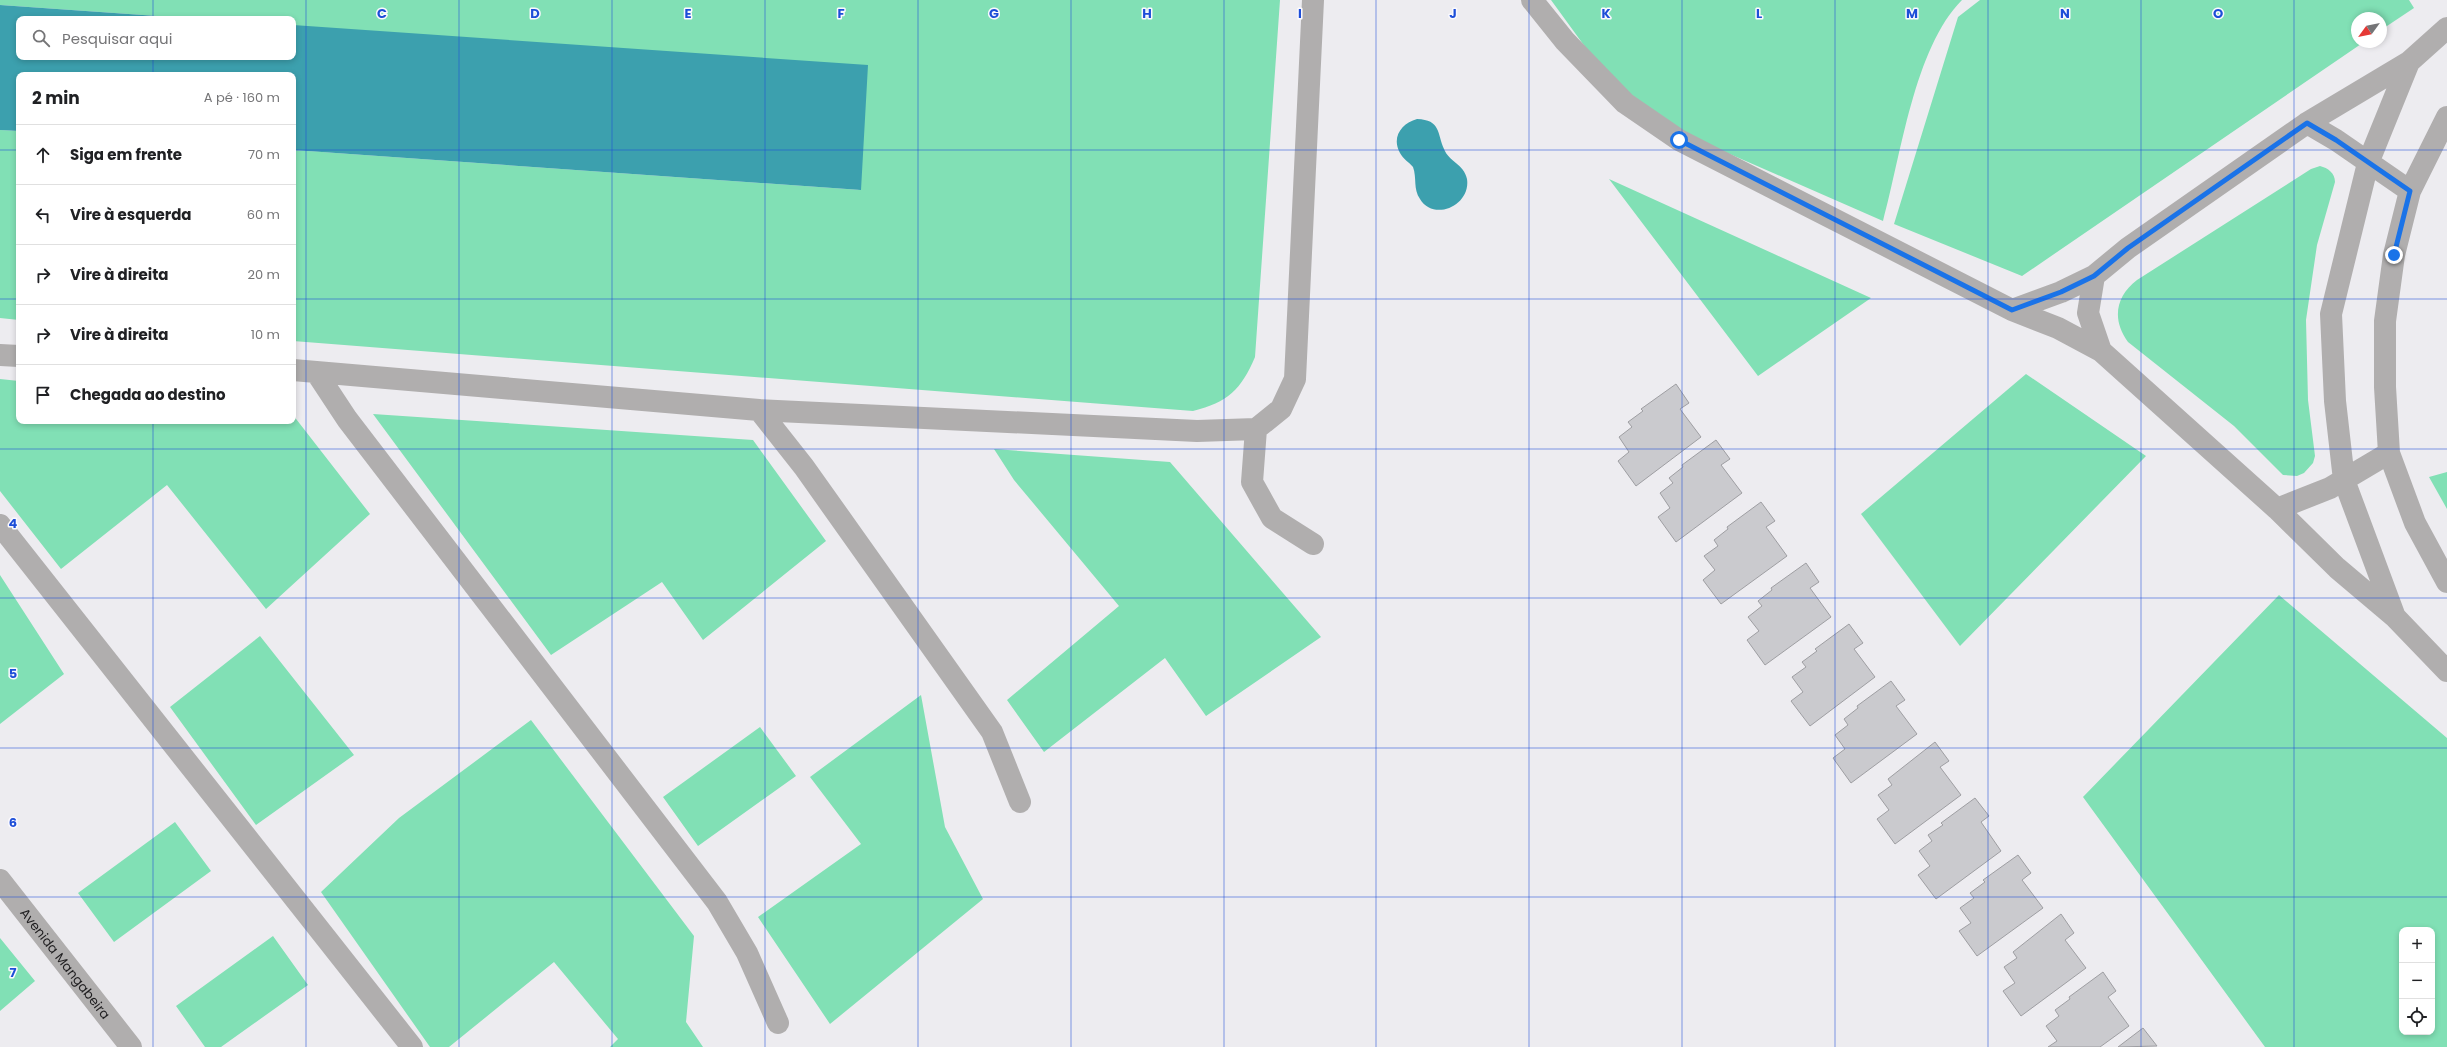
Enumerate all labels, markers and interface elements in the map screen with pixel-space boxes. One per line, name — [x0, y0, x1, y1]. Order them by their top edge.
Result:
text: C — [377, 4, 387, 23]
text: D — [530, 4, 540, 23]
text: E — [684, 4, 692, 23]
text: F — [837, 4, 845, 23]
text: G — [989, 4, 999, 23]
text: H — [1142, 4, 1152, 23]
text: I — [1298, 4, 1302, 23]
text: J — [1449, 4, 1457, 23]
text: K — [1601, 4, 1611, 23]
text: L — [1756, 4, 1762, 23]
text: M — [1906, 4, 1918, 23]
text: N — [2060, 4, 2070, 23]
text: O — [2213, 4, 2223, 23]
north arrow — [2351, 12, 2387, 48]
search box — [16, 16, 296, 60]
icon: search — [30, 27, 52, 49]
text: Pesquisar aqui — [62, 28, 172, 49]
text: 2 min — [32, 86, 80, 110]
text: A pé · 160 m — [204, 88, 280, 107]
route start — [1670, 131, 1688, 149]
icon: ahead — [32, 144, 54, 166]
text: Siga em frente — [70, 144, 182, 165]
text: 70 m — [248, 145, 280, 164]
icon: left — [32, 204, 54, 226]
text: Vire à esquerda — [70, 204, 192, 225]
text: 60 m — [247, 205, 280, 224]
route end — [2385, 246, 2403, 264]
icon: right — [32, 264, 54, 286]
text: Vire à direita — [70, 264, 169, 285]
text: 20 m — [247, 265, 280, 284]
icon: right — [32, 324, 54, 346]
text: Vire à direita — [70, 324, 169, 345]
text: 10 m — [251, 325, 280, 344]
icon: arrive — [32, 384, 54, 406]
text: Chegada ao destino — [70, 384, 226, 405]
text: 4 — [9, 514, 18, 533]
text: 5 — [9, 664, 17, 683]
text: 6 — [9, 813, 17, 832]
street label: Avenida Mangabeira — [15, 904, 115, 1023]
map controls — [2399, 927, 2435, 1035]
button: + — [2399, 927, 2435, 963]
text: 7 — [10, 963, 17, 982]
button: − — [2399, 963, 2435, 999]
button: locate — [2399, 999, 2435, 1035]

